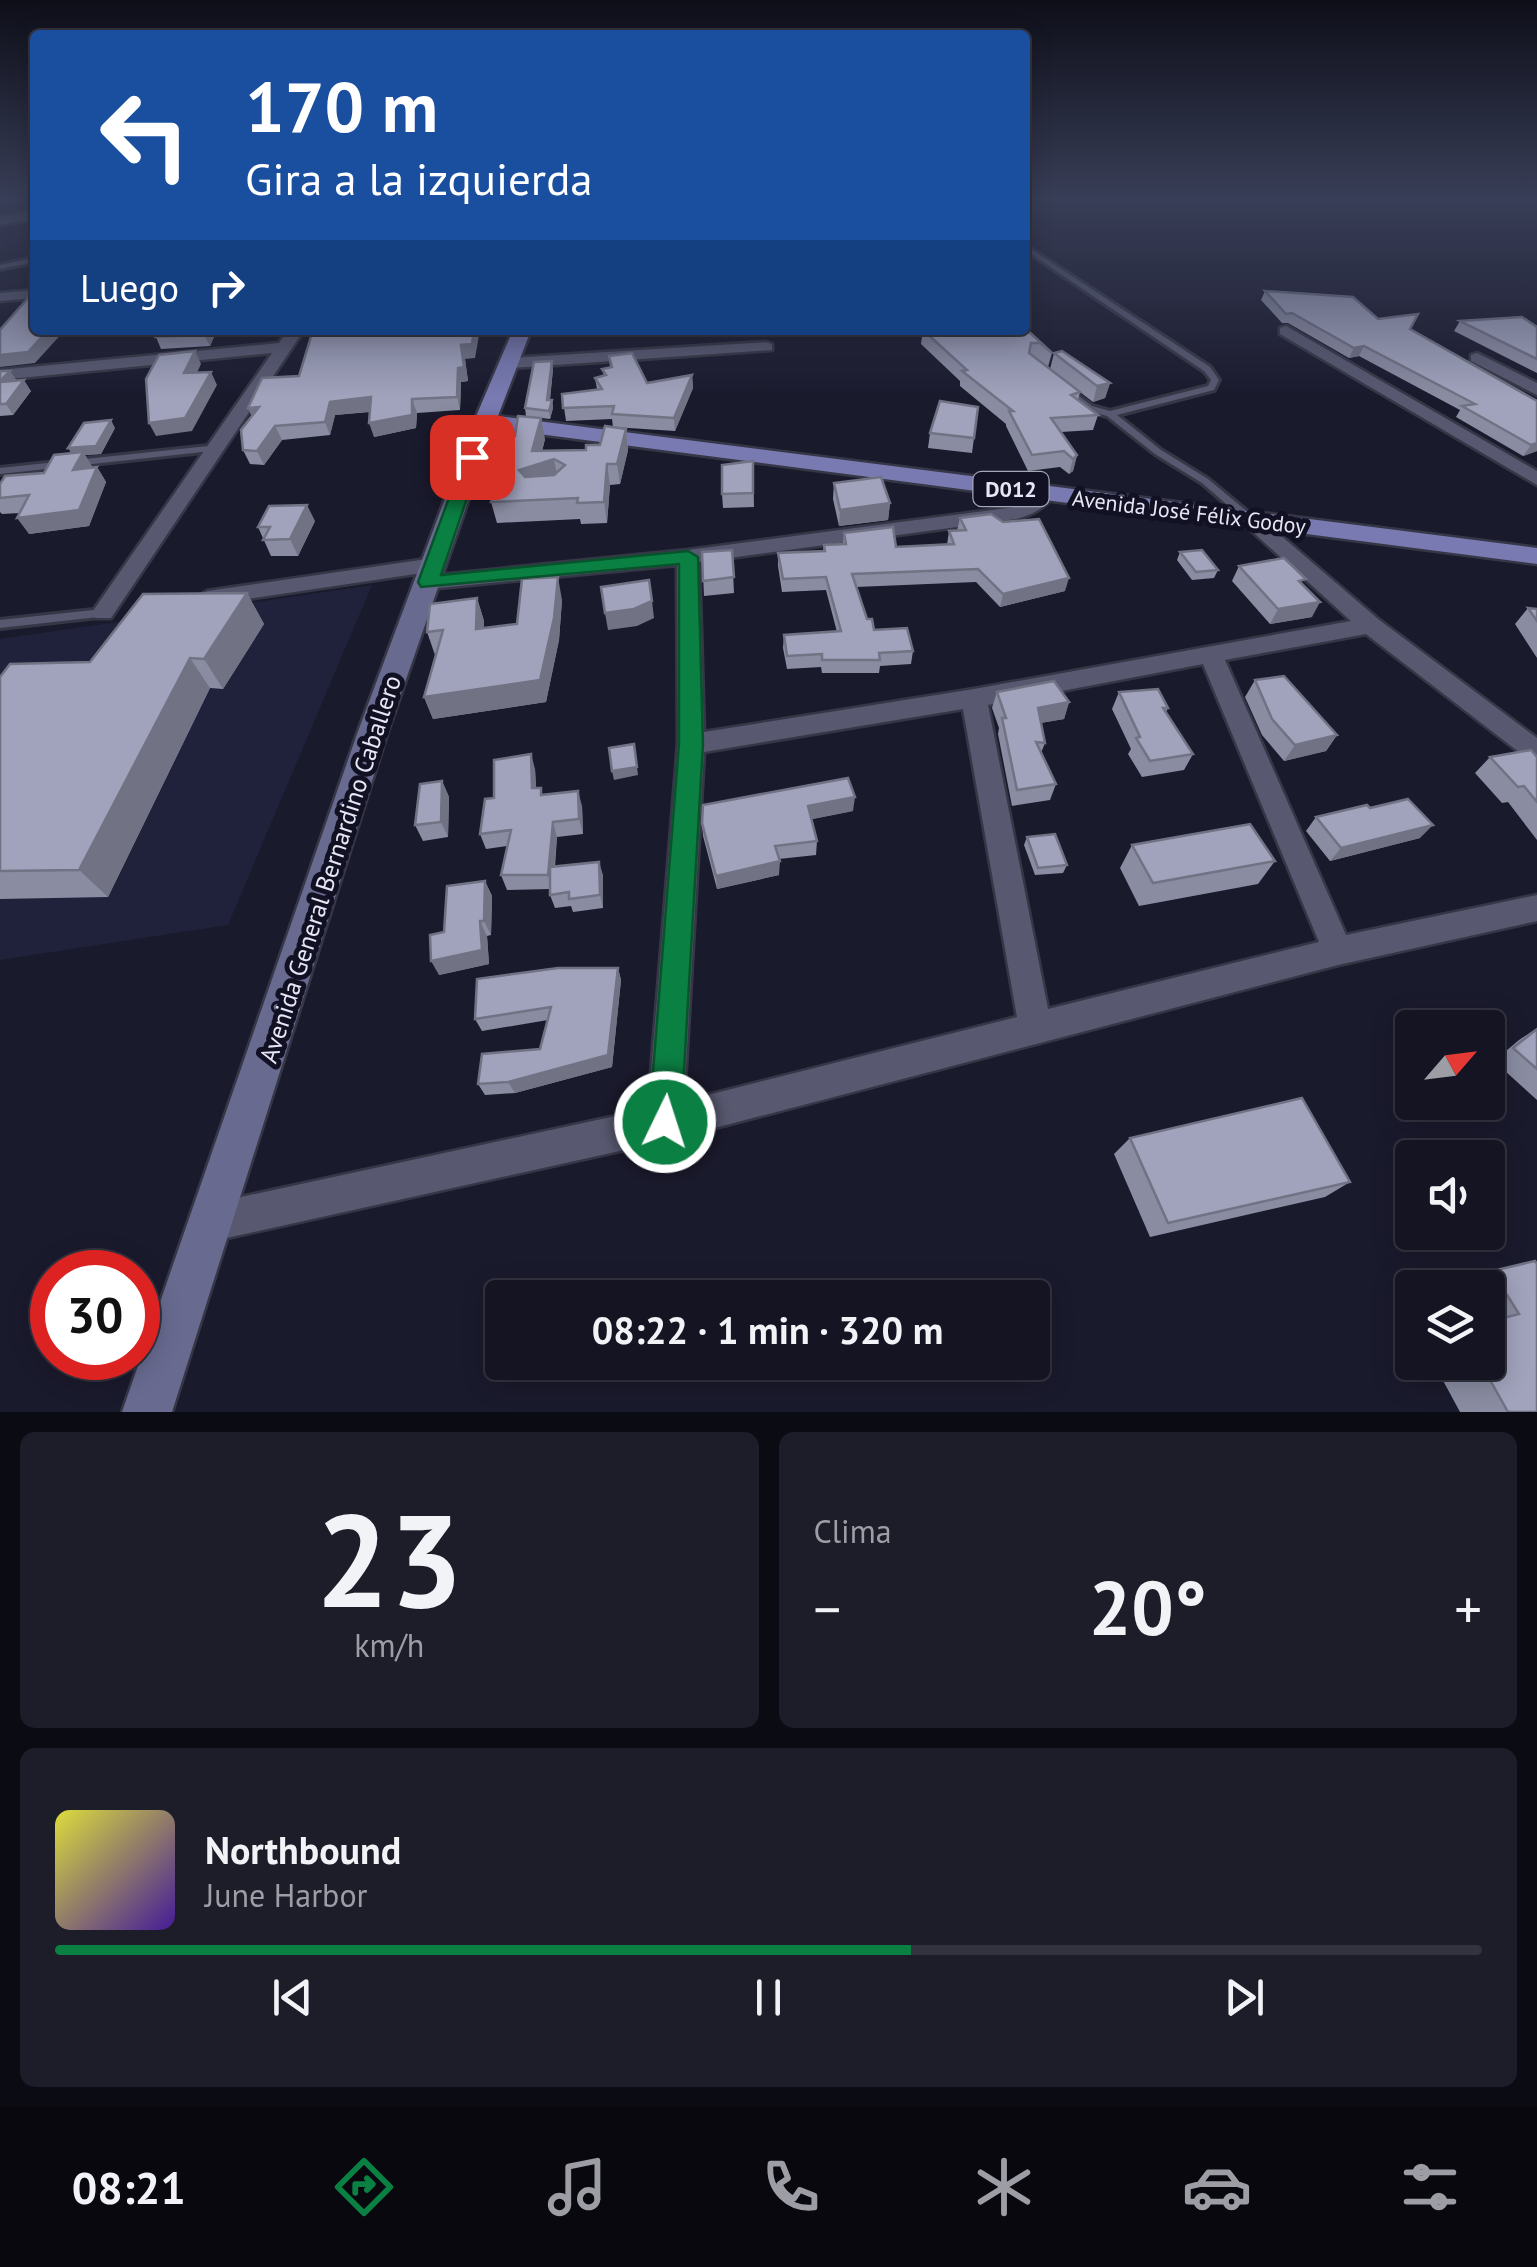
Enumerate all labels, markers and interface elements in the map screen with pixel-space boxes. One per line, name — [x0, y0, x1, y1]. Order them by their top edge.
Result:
text: 170 m — [245, 61, 438, 151]
icon: left — [80, 70, 210, 200]
text: Gira a la izquierda — [245, 149, 593, 207]
icon: right — [199, 260, 254, 315]
text: Luego — [80, 263, 179, 312]
pin — [430, 415, 515, 500]
icon: arrive — [445, 430, 500, 485]
road number: D012 — [974, 472, 1048, 506]
street label: Avenida José Félix Godoy — [1071, 484, 1308, 540]
street label: Avenida General Bernardino Caballero — [252, 671, 408, 1067]
north arrow — [1395, 1010, 1505, 1120]
map controls — [1395, 1010, 1505, 1380]
position arrow — [613, 1070, 717, 1174]
button: sound — [1395, 1140, 1505, 1250]
speed limit sign: 30 — [30, 1250, 160, 1380]
button: layers — [1395, 1270, 1505, 1380]
text: 08:22 · 1 min · 320 m — [592, 1305, 943, 1354]
text: 23 — [316, 1475, 463, 1643]
text: Clima — [814, 1510, 892, 1552]
text: 20° — [1089, 1559, 1207, 1656]
text: − — [814, 1573, 841, 1644]
text: + — [1454, 1573, 1482, 1644]
text: km/h — [354, 1624, 424, 1666]
text: Northbound — [205, 1825, 401, 1874]
text: June Harbor — [205, 1874, 367, 1916]
icon: previous — [265, 1970, 320, 2025]
icon: pause — [741, 1970, 796, 2025]
icon: next — [1217, 1970, 1272, 2025]
icon: directions — [329, 2152, 399, 2222]
icon: music — [542, 2152, 612, 2222]
icon: phone — [756, 2152, 826, 2222]
icon: climate — [969, 2152, 1039, 2222]
icon: car — [1182, 2152, 1252, 2222]
icon: filters — [1395, 2152, 1465, 2222]
text: 08:21 — [72, 2158, 186, 2216]

